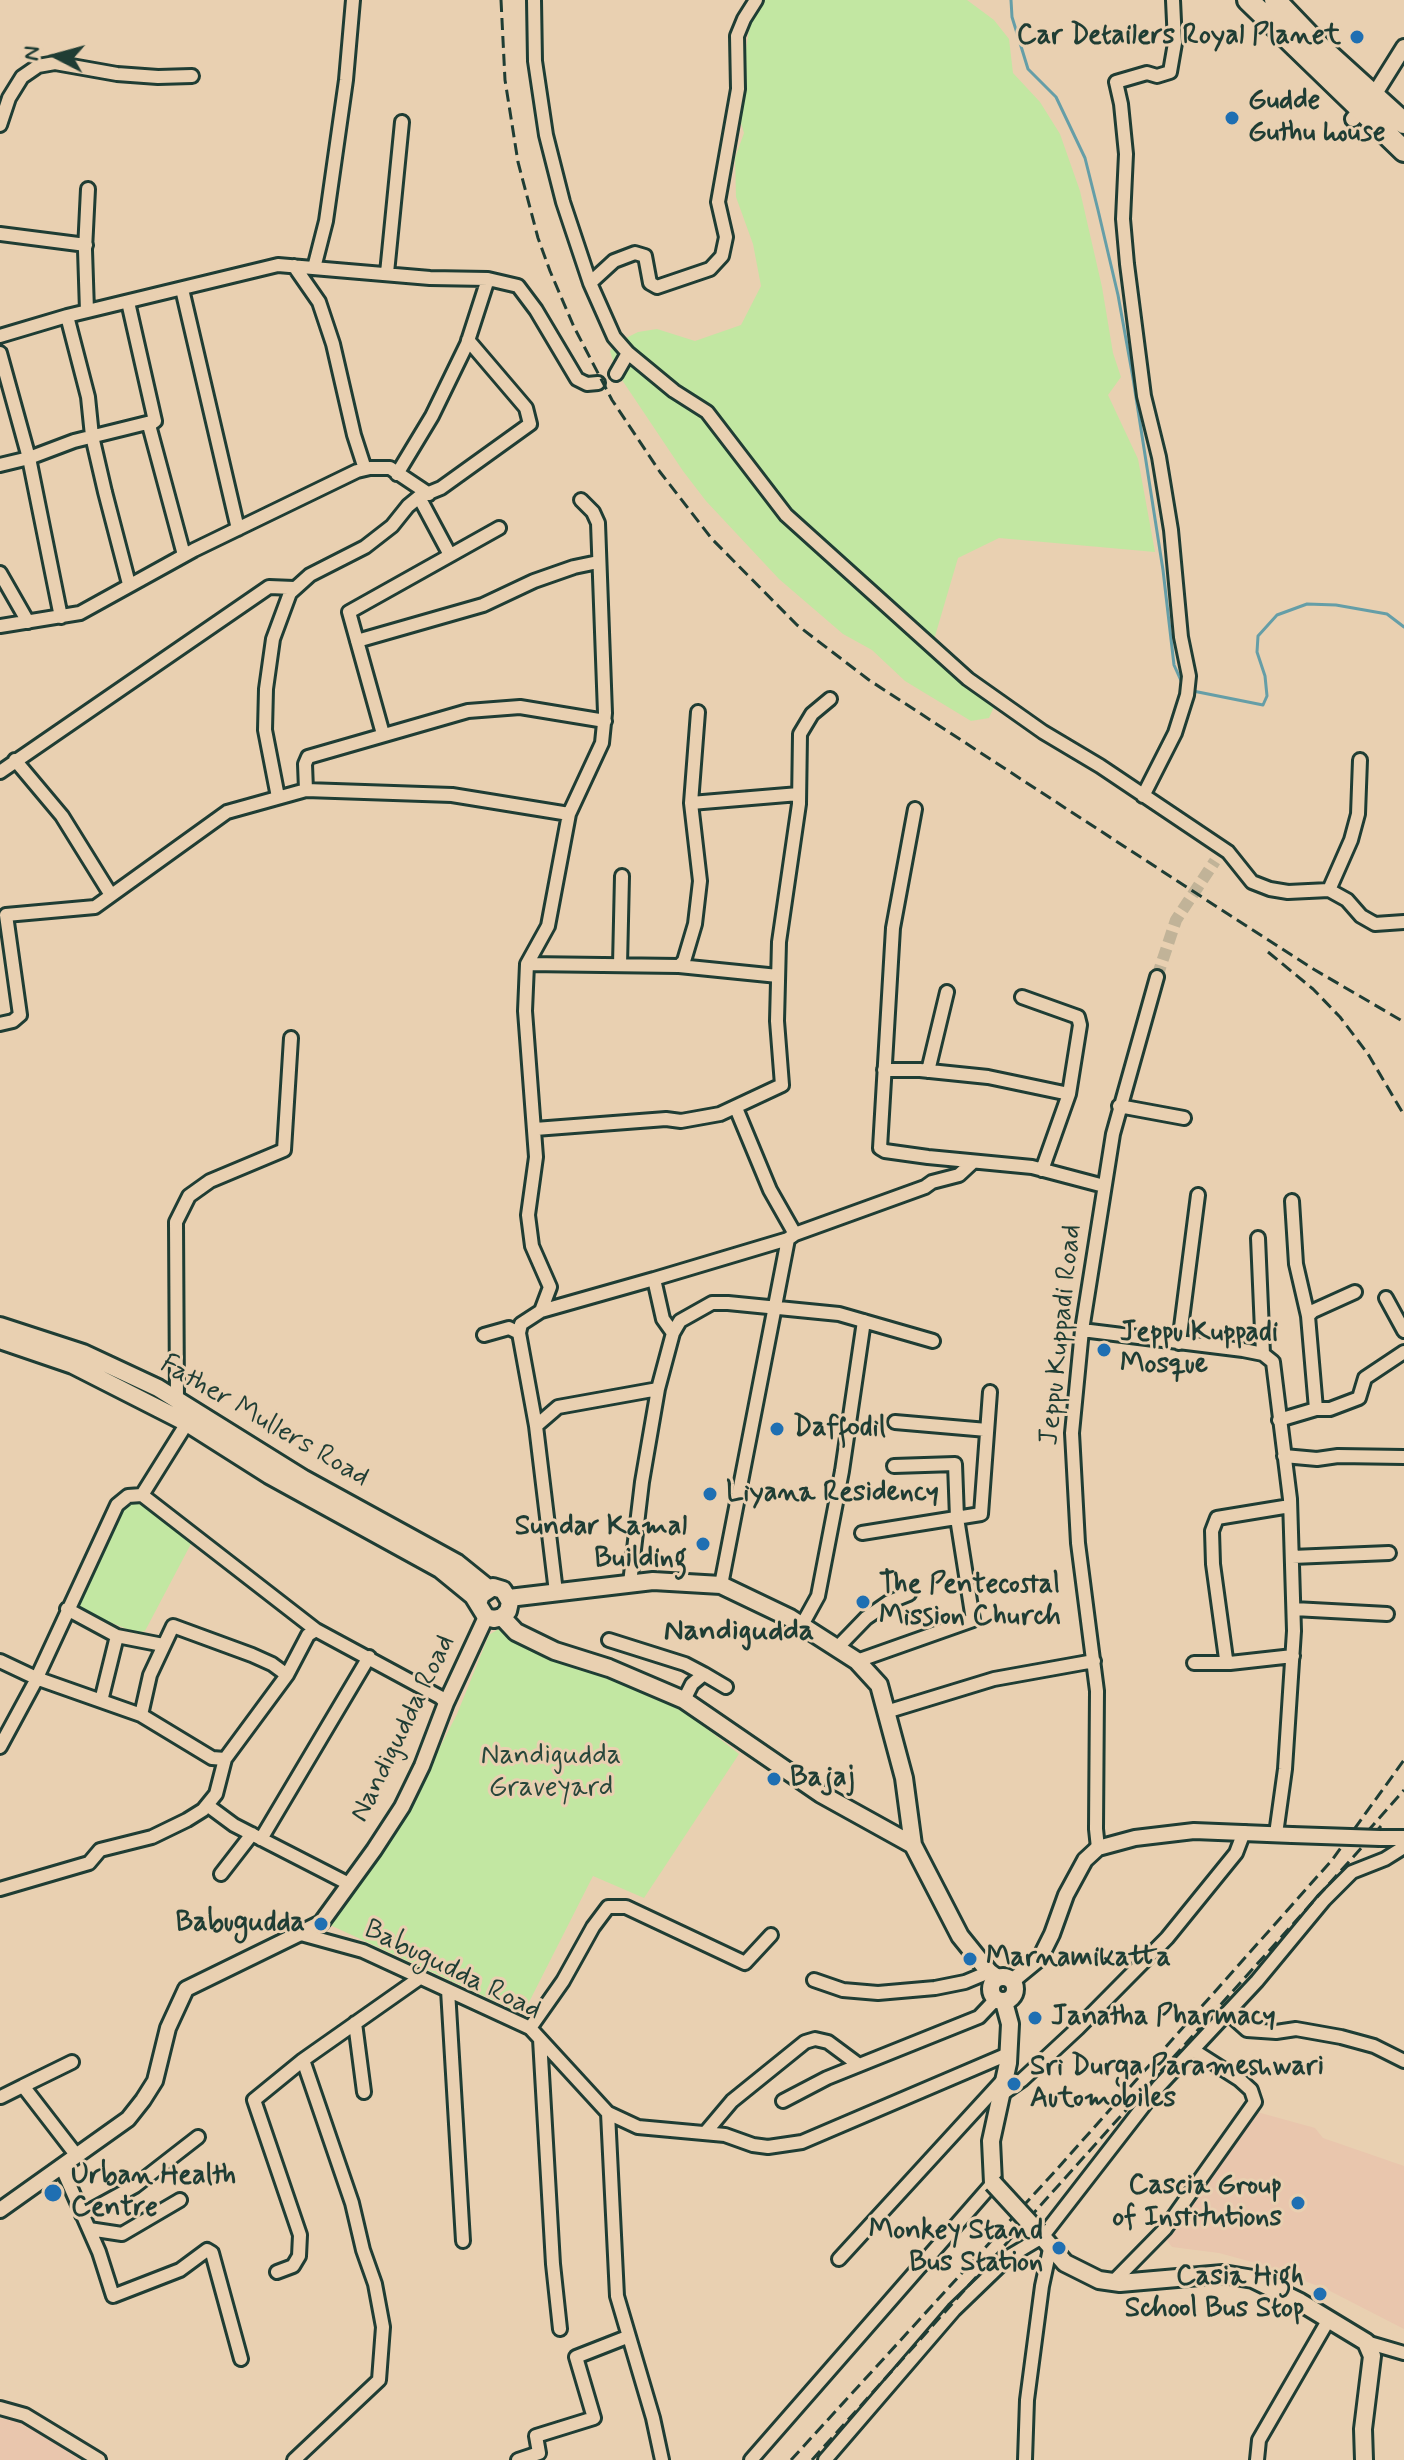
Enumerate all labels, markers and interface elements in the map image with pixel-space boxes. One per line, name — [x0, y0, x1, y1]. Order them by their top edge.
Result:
north arrow — [16, 16, 96, 96]
place label: Car Detailers Royal Planet — [1017, 20, 1341, 54]
marker: Car Detailers Royal Planet — [1348, 28, 1366, 46]
text: N — [17, 45, 47, 62]
place label: Gudde Guthu house — [1248, 85, 1386, 151]
marker: Gudde Guthu house — [1223, 109, 1241, 127]
street label: Jeppu Kuppadi Road — [1034, 1223, 1090, 1447]
place label: Jeppu Kuppadi Mosque — [1120, 1317, 1278, 1383]
marker: Jeppu Kuppadi Mosque — [1095, 1341, 1113, 1359]
street label: Father Mullers Road — [153, 1348, 375, 1496]
place label: Daffodil — [793, 1412, 886, 1446]
marker: Daffodil — [768, 1420, 786, 1438]
place label: Liyana Residency — [726, 1477, 939, 1511]
marker: Liyana Residency — [701, 1485, 719, 1503]
place label: Sundar Kamal Building — [515, 1511, 687, 1577]
marker: Sundar Kamal Building — [694, 1535, 712, 1553]
place label: The Pentecostal Mission Church — [879, 1569, 1061, 1635]
marker: The Pentecostal Mission Church — [854, 1593, 872, 1611]
district label: Nandigudda — [664, 1615, 814, 1651]
street label: Nandigudda Road — [344, 1630, 464, 1828]
park label: Nandigudda Graveyard — [481, 1740, 621, 1806]
place label: Bajaj — [790, 1762, 855, 1796]
marker: Bajaj — [765, 1770, 783, 1788]
place label: Babugudda — [175, 1907, 305, 1941]
street label: Babugudda Road — [358, 1914, 546, 2028]
marker: Babugudda — [312, 1915, 330, 1933]
place label: Marnamikatta — [986, 1942, 1171, 1976]
marker: Marnamikatta — [961, 1950, 979, 1968]
place label: Janatha Pharmacy — [1051, 2001, 1276, 2035]
marker: Janatha Pharmacy — [1026, 2009, 1044, 2027]
place label: Sri Durga Parameshwari Automobiles — [1030, 2051, 1324, 2117]
marker: Sri Durga Parameshwari Automobiles — [1005, 2075, 1023, 2093]
place label: Urban Health Centre — [71, 2160, 236, 2226]
place label: Cascia Group of Institutions — [1112, 2170, 1282, 2236]
marker: Urban Health Centre — [42, 2182, 64, 2204]
marker: Cascia Group of Institutions — [1289, 2194, 1307, 2212]
place label: Monkey Stand Bus Station — [869, 2215, 1043, 2281]
marker: Monkey Stand Bus Station — [1050, 2239, 1068, 2257]
place label: Casia High School Bus Stop — [1125, 2261, 1304, 2327]
marker: Casia High School Bus Stop — [1311, 2285, 1329, 2303]

